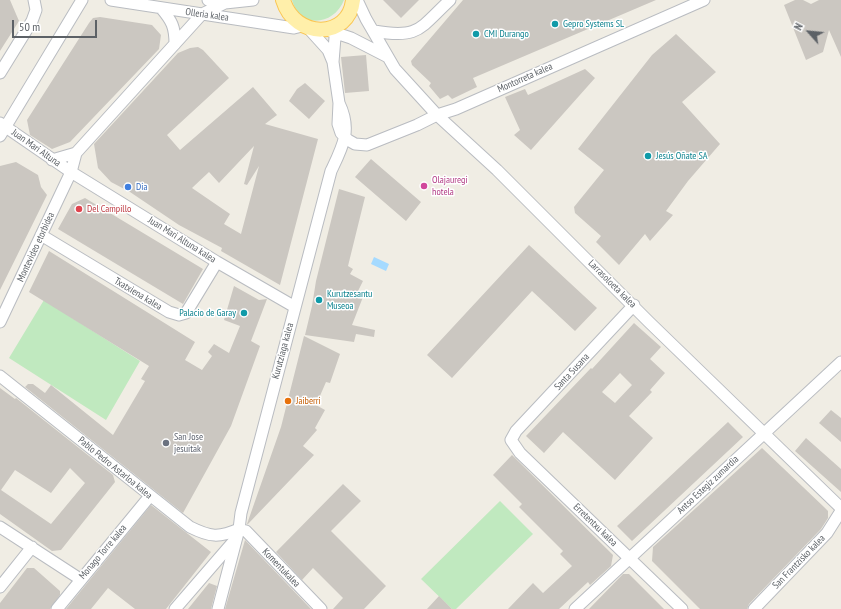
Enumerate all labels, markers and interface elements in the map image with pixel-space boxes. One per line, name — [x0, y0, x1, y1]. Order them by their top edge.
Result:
street label: Olleria kalea — [185, 6, 229, 24]
scale bar — [14, 12, 99, 38]
north arrow — [789, 12, 829, 52]
place label: Gepro Systems SL — [563, 18, 624, 30]
text: 50 m — [19, 19, 40, 34]
marker: Gepro Systems SL — [550, 19, 560, 29]
text: N — [791, 21, 806, 32]
place label: CMI Durango — [484, 28, 529, 40]
marker: CMI Durango — [471, 29, 481, 39]
street label: Montorreta kalea — [496, 61, 554, 95]
street label: Juan Mari Altuna — [9, 127, 63, 169]
place label: Jesús Oñate SA — [656, 150, 708, 162]
marker: Jesús Oñate SA — [643, 151, 653, 161]
place label: Olajauregi hotela — [432, 174, 468, 198]
place label: Dia — [136, 181, 147, 193]
marker: Olajauregi hotela — [419, 181, 429, 191]
marker: Dia — [123, 182, 133, 192]
place label: Del Campillo — [87, 203, 131, 215]
marker: Del Campillo — [74, 204, 84, 214]
street label: Montevideo etorbidea — [15, 210, 57, 284]
street label: Juan Mari Altuna kalea — [146, 214, 218, 266]
street label: Larrasoloeta kalea — [585, 257, 639, 311]
street label: Txatxiena kalea — [112, 275, 164, 313]
place label: Kurutzesantu Museoa — [327, 288, 372, 312]
marker: Kurutzesantu Museoa — [314, 295, 324, 305]
place label: Palacio de Garay — [179, 307, 236, 319]
marker: Palacio de Garay — [239, 308, 249, 318]
street label: Kurutziaga kalea — [270, 322, 296, 380]
street label: Santa Susana — [552, 351, 592, 393]
place label: Jaiberri — [296, 395, 321, 407]
marker: Jaiberri — [283, 396, 293, 406]
place label: San Jose jesuitak — [174, 431, 203, 454]
street label: Pablo Pedro Astarloa kalea — [76, 434, 154, 502]
marker: San Jose jesuitak — [161, 438, 171, 448]
street label: Antso Estegiz zumardia — [675, 453, 741, 517]
street label: Erretentxu kalea — [570, 501, 620, 549]
street label: Monago Torre kalea — [77, 522, 129, 582]
street label: San Frantzisko kalea — [770, 532, 828, 592]
street label: Komentukalea — [260, 546, 302, 590]

